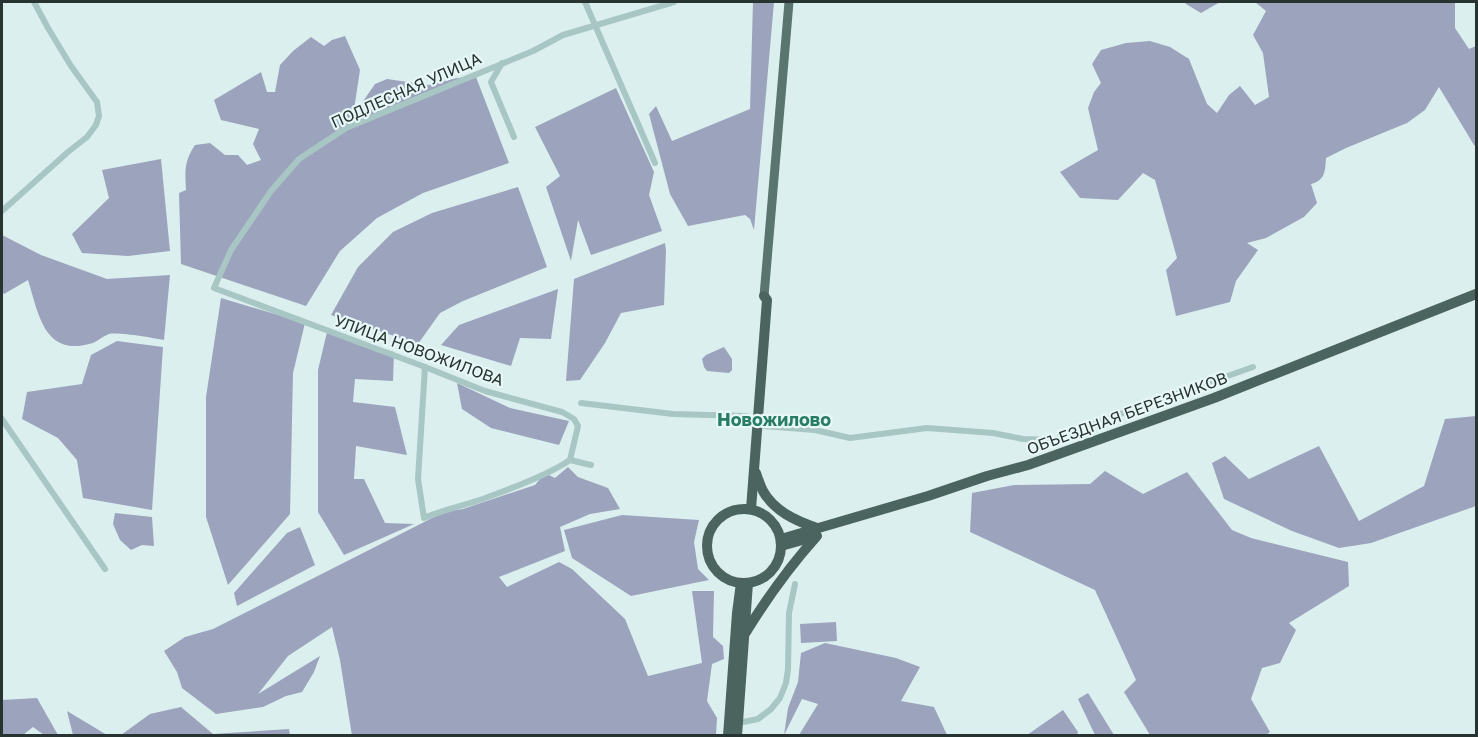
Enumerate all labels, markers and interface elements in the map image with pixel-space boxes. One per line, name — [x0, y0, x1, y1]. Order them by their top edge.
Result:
street label: ПОДЛЕСНАЯ УЛИЦА — [328, 48, 484, 132]
street label: УЛИЦА НОВОЖИЛОВА — [332, 310, 507, 390]
street label: ОБЪЕЗДНАЯ БЕРЕЗНИКОВ — [1024, 367, 1230, 459]
district label: Новожилово — [717, 408, 831, 430]

